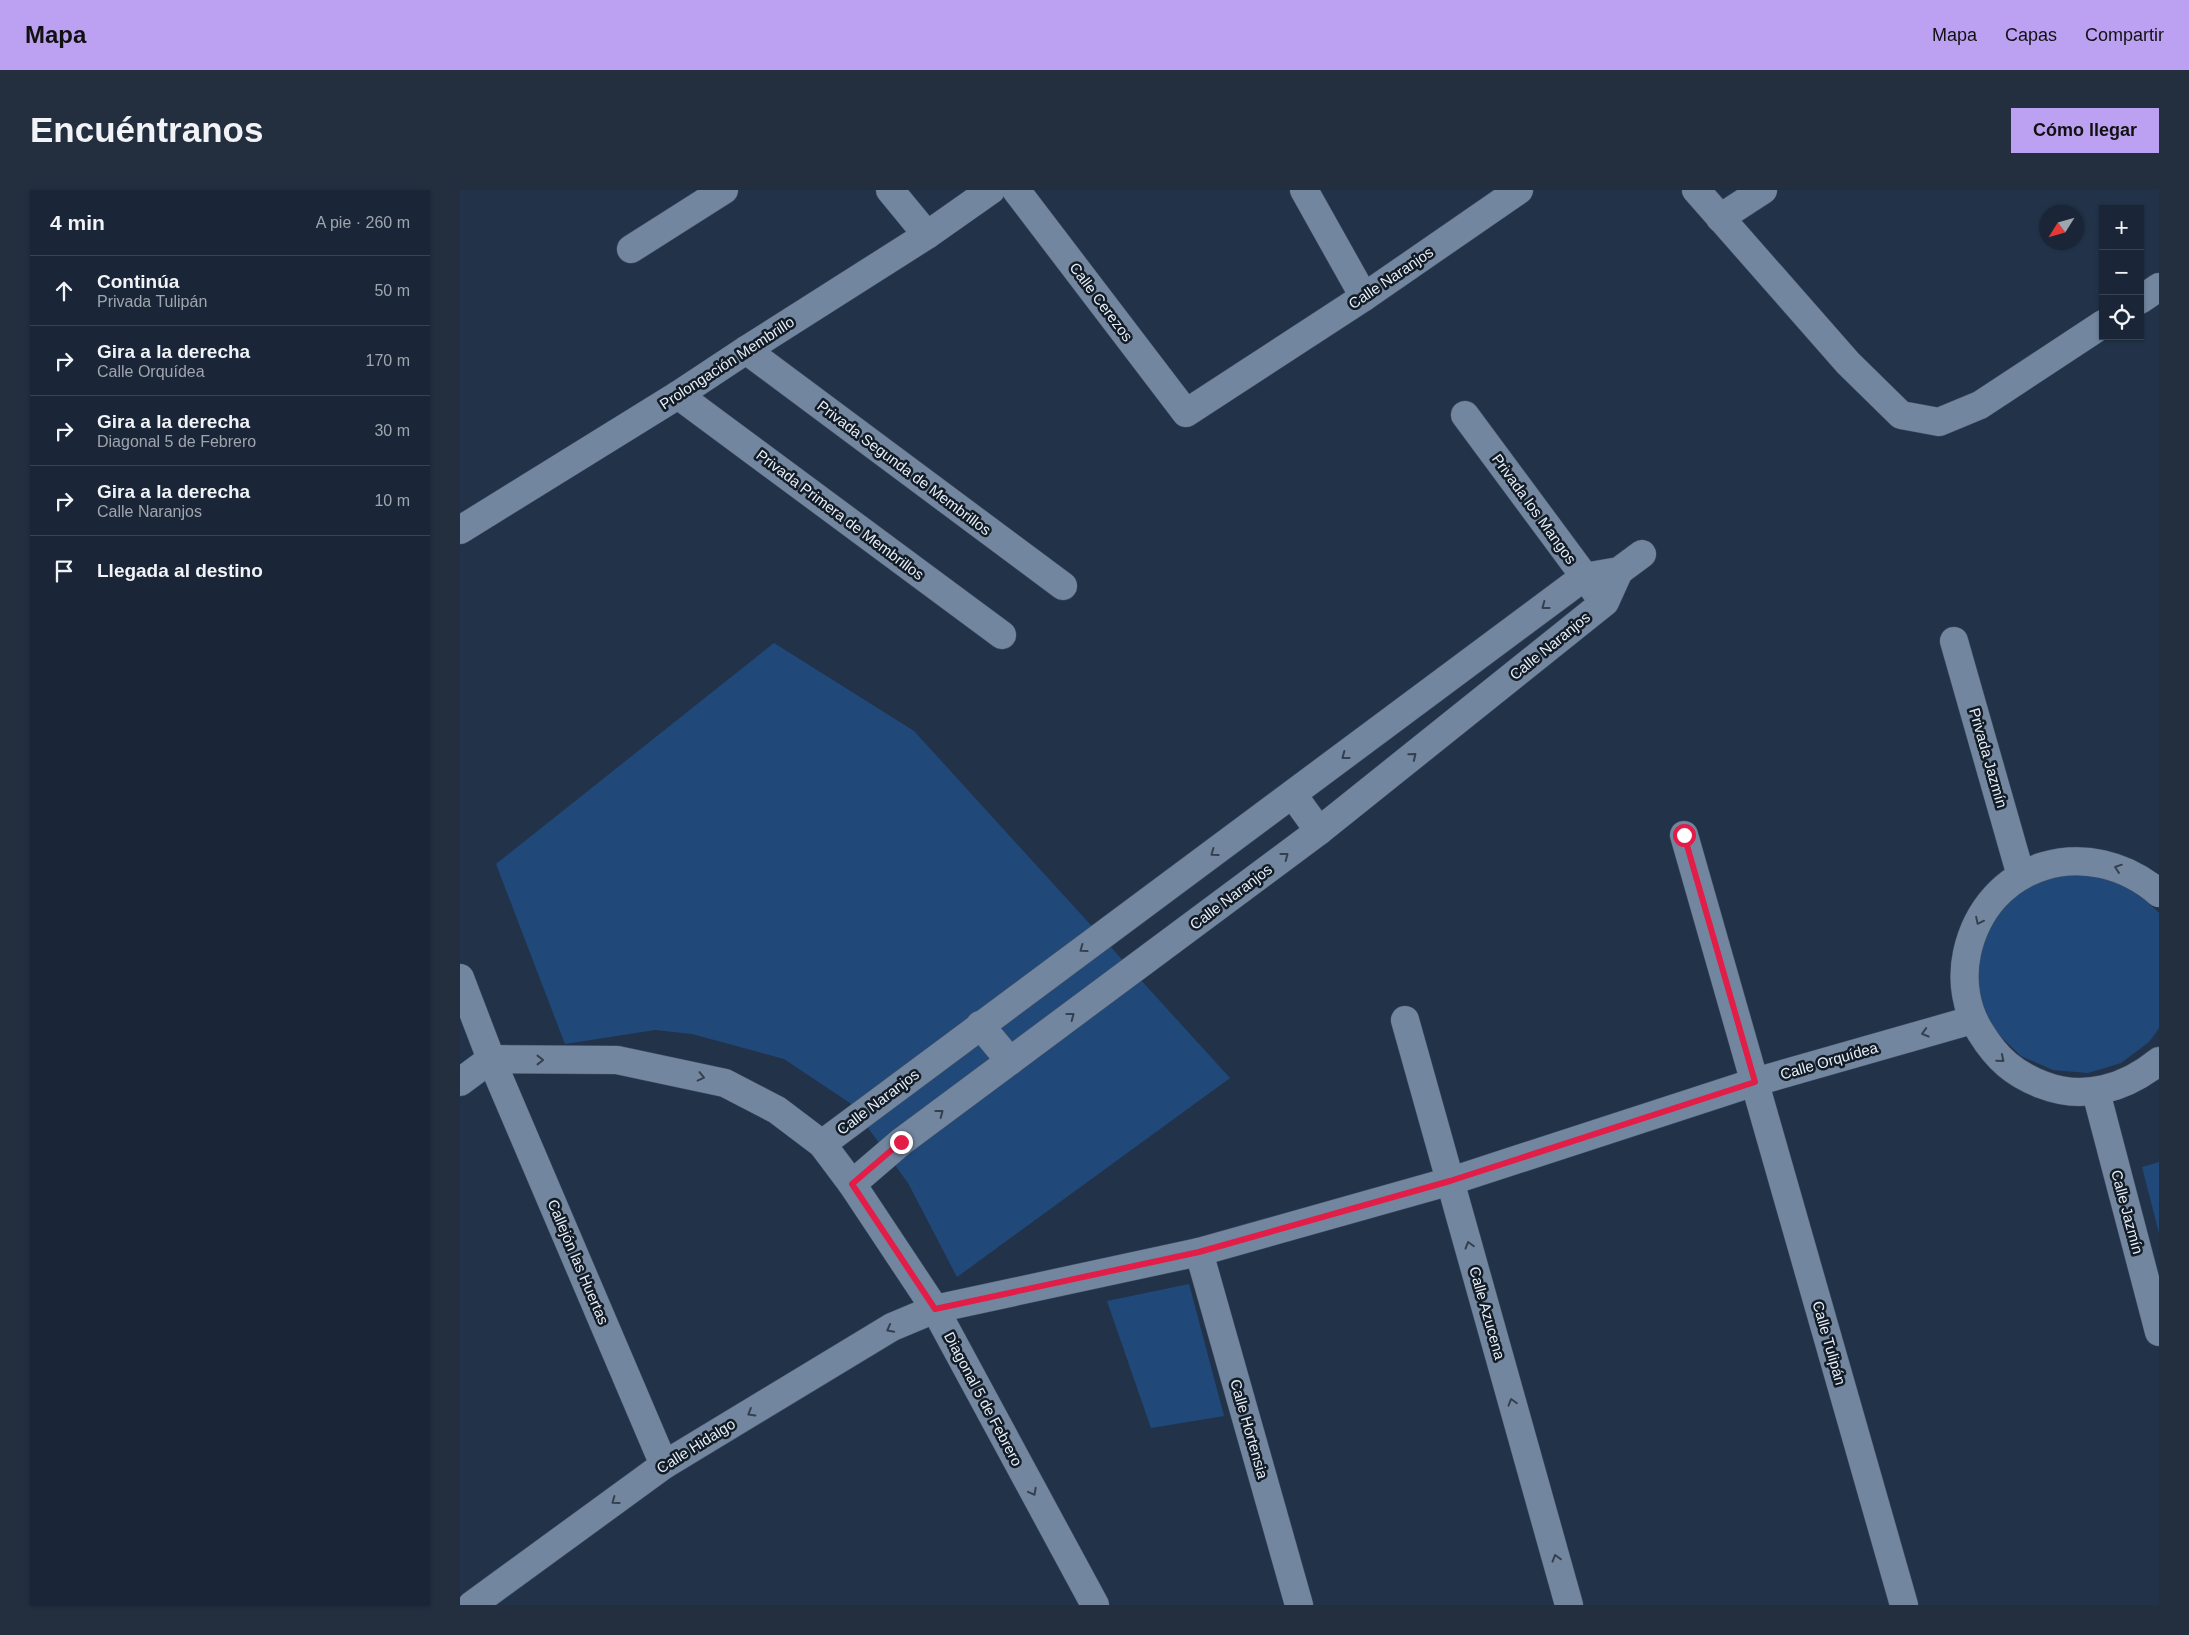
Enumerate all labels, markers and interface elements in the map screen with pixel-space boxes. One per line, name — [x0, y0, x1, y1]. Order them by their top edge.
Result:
text: Mapa — [25, 21, 86, 48]
text: Mapa — [1932, 25, 1977, 45]
text: Capas — [2005, 25, 2057, 45]
text: Compartir — [2085, 25, 2164, 45]
button: Cómo llegar — [2011, 108, 2159, 153]
text: Encuéntranos — [30, 110, 263, 149]
north arrow — [2039, 205, 2084, 250]
map controls — [2099, 205, 2144, 340]
button: + — [2099, 205, 2144, 250]
text: 4 min — [50, 211, 105, 234]
text: A pie · 260 m — [316, 214, 410, 231]
street label: Calle Naranjos — [1345, 243, 1436, 312]
button: − — [2099, 250, 2144, 295]
street label: Calle Cerezos — [1066, 259, 1137, 344]
text: Continúa — [97, 271, 179, 292]
icon: ahead — [50, 277, 78, 305]
text: 50 m — [374, 282, 410, 299]
text: Privada Tulipán — [97, 293, 207, 310]
button: locate — [2099, 295, 2144, 340]
street label: Prolongación Membrillo — [656, 313, 797, 412]
text: Gira a la derecha — [97, 341, 250, 362]
icon: right — [50, 347, 78, 375]
text: 170 m — [366, 352, 410, 369]
text: Calle Orquídea — [97, 363, 205, 380]
street label: Privada Segunda de Membrillos — [814, 397, 994, 538]
text: Gira a la derecha — [97, 411, 250, 432]
icon: right — [50, 417, 78, 445]
text: 30 m — [374, 422, 410, 439]
text: Diagonal 5 de Febrero — [97, 433, 256, 450]
street label: Privada Primera de Membrillos — [753, 446, 927, 583]
street label: Privada los Mangos — [1489, 450, 1580, 567]
text: Gira a la derecha — [97, 481, 250, 502]
icon: right — [50, 487, 78, 515]
text: 10 m — [374, 492, 410, 509]
text: Calle Naranjos — [97, 503, 202, 520]
icon: arrive — [50, 557, 78, 585]
text: Llegada al destino — [97, 560, 263, 581]
one-way arrow — [1542, 601, 1551, 609]
street label: Calle Naranjos — [1506, 608, 1593, 683]
street label: Privada Jazmín — [1966, 706, 2011, 810]
one-way arrow — [1341, 750, 1351, 759]
one-way arrow — [1407, 753, 1416, 761]
route start — [1673, 824, 1696, 847]
one-way arrow — [1211, 847, 1220, 855]
one-way arrow — [1279, 853, 1289, 862]
street label: Calle Naranjos — [1186, 860, 1275, 933]
one-way arrow — [2114, 864, 2122, 874]
one-way arrow — [1975, 915, 1985, 924]
one-way arrow — [1079, 943, 1089, 952]
one-way arrow — [1065, 1013, 1075, 1022]
one-way arrow — [1922, 1028, 1930, 1038]
street label: Calle Orquídea — [1778, 1038, 1880, 1083]
one-way arrow — [1995, 1053, 2004, 1062]
one-way arrow — [536, 1055, 544, 1065]
street label: Calle Naranjos — [833, 1065, 922, 1138]
one-way arrow — [696, 1071, 705, 1082]
one-way arrow — [934, 1110, 944, 1119]
route end — [890, 1131, 913, 1154]
street label: Calle Jazmín — [2108, 1168, 2147, 1256]
street label: Callejón las Huertas — [544, 1197, 613, 1327]
one-way arrow — [1464, 1242, 1474, 1250]
street label: Calle Azucena — [1466, 1264, 1509, 1362]
street label: Calle Tulipán — [1809, 1299, 1850, 1387]
one-way arrow — [887, 1323, 896, 1333]
street label: Diagonal 5 de Febrero — [941, 1329, 1026, 1469]
street label: Calle Hortensia — [1227, 1377, 1272, 1481]
one-way arrow — [1508, 1398, 1518, 1406]
one-way arrow — [747, 1406, 756, 1416]
street label: Calle Hidalgo — [653, 1415, 738, 1476]
one-way arrow — [1027, 1486, 1037, 1495]
one-way arrow — [611, 1495, 621, 1504]
one-way arrow — [1552, 1554, 1562, 1563]

